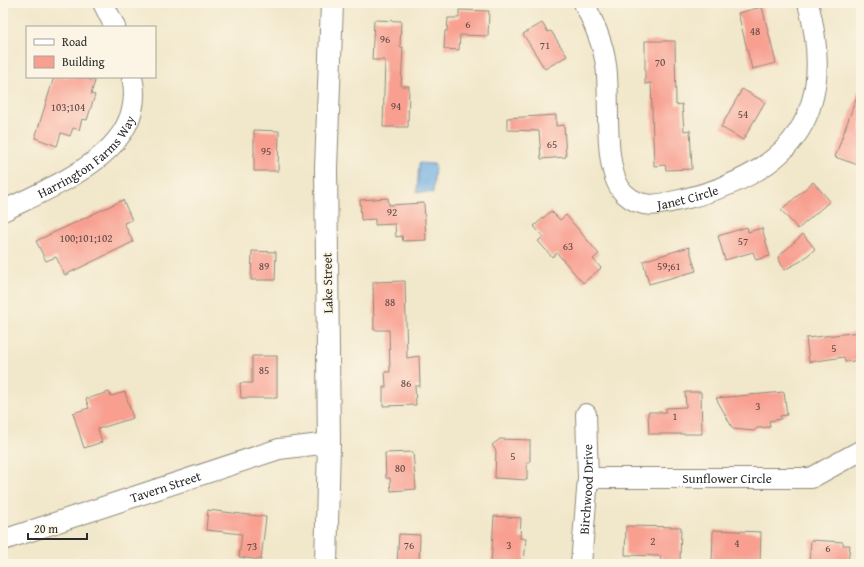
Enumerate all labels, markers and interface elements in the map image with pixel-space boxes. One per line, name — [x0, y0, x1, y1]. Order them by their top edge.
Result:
house number: 6 — [465, 16, 471, 32]
house number: 48 — [750, 23, 760, 39]
legend — [26, 26, 156, 78]
house number: 96 — [380, 31, 390, 47]
text: Road — [62, 33, 88, 50]
house number: 71 — [540, 37, 550, 53]
text: Building — [62, 53, 105, 70]
house number: 70 — [655, 54, 665, 70]
house number: 94 — [391, 98, 401, 114]
house number: 103;104 — [51, 99, 85, 115]
house number: 54 — [738, 106, 748, 122]
street label: Harrington Farms Way — [34, 112, 140, 203]
house number: 65 — [547, 136, 557, 152]
house number: 95 — [261, 143, 271, 159]
street label: Janet Circle — [654, 180, 721, 215]
house number: 92 — [387, 204, 397, 220]
house number: 100;101;102 — [59, 230, 113, 246]
house number: 57 — [738, 233, 748, 249]
house number: 63 — [563, 238, 573, 254]
street label: Lake Street — [317, 252, 338, 313]
house number: 89 — [259, 258, 269, 274]
house number: 59;61 — [657, 258, 681, 274]
house number: 88 — [385, 294, 395, 310]
house number: 5 — [831, 340, 837, 356]
house number: 85 — [259, 362, 269, 378]
house number: 86 — [401, 375, 411, 391]
house number: 3 — [755, 398, 761, 414]
house number: 1 — [672, 408, 678, 424]
street label: Birchwood Drive — [574, 444, 598, 535]
house number: 5 — [510, 448, 516, 464]
house number: 80 — [395, 460, 405, 476]
street label: Tavern Street — [128, 466, 204, 507]
street label: Sunflower Circle — [682, 469, 772, 488]
scale bar — [28, 515, 87, 541]
text: 20 m — [34, 520, 58, 537]
house number: 2 — [650, 533, 656, 549]
house number: 4 — [734, 535, 740, 551]
house number: 76 — [404, 537, 414, 553]
house number: 3 — [506, 537, 512, 553]
house number: 73 — [247, 538, 257, 554]
house number: 6 — [825, 540, 831, 556]

